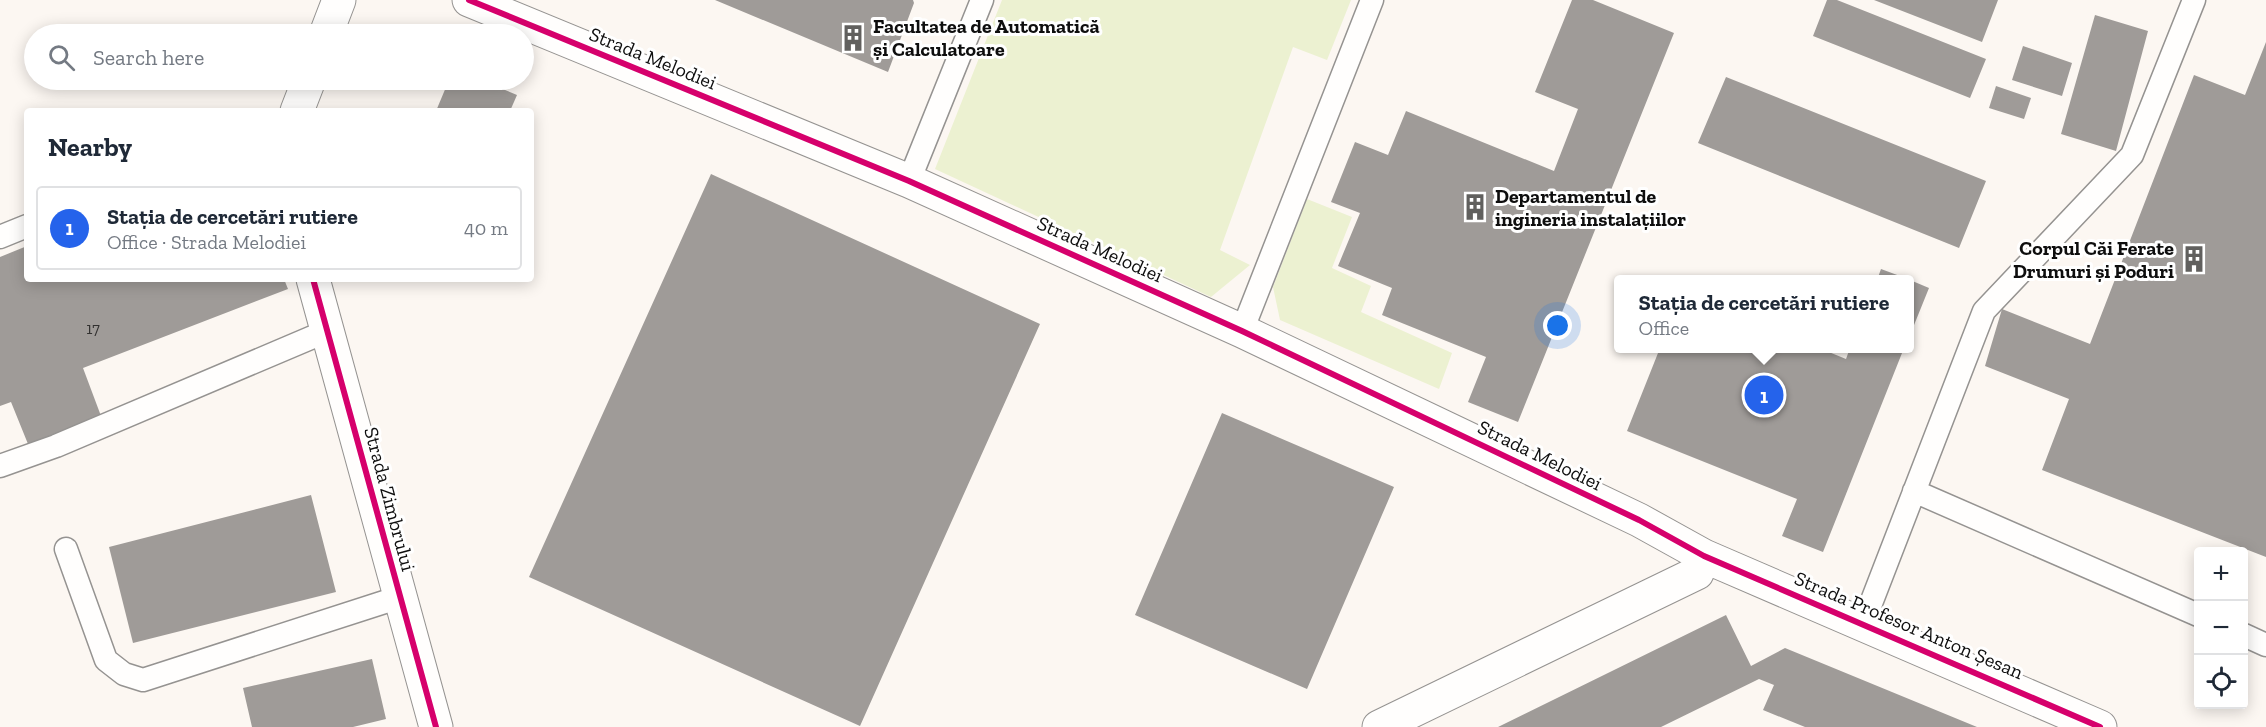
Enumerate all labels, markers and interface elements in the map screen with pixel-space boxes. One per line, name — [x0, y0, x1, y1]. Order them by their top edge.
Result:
place label: Facultatea de Automatică și Calculatoare — [873, 14, 1100, 61]
street label: Strada Melodiei — [586, 22, 720, 95]
building icon: Facultatea de Automatică și Calculatoare — [838, 23, 868, 53]
search box — [24, 24, 534, 90]
icon: search — [45, 41, 78, 74]
text: Search here — [93, 44, 204, 71]
text: Nearby — [48, 131, 132, 163]
place label: Departamentul de ingineria instalațiilor — [1495, 184, 1686, 231]
building icon: Departamentul de ingineria instalațiilor — [1460, 192, 1490, 222]
text: Stația de cercetări rutiere — [107, 203, 358, 230]
street label: Strada Melodiei — [1033, 211, 1167, 288]
text: 1 — [65, 216, 74, 240]
text: 40 m — [464, 216, 508, 240]
text: Office · Strada Melodiei — [107, 230, 306, 254]
place label: Corpul Căi Ferate Drumuri și Poduri — [2013, 236, 2174, 283]
building icon: Corpul Căi Ferate Drumuri și Poduri — [2179, 244, 2209, 274]
popup — [1614, 275, 1914, 353]
text: Stația de cercetări rutiere — [1639, 289, 1889, 316]
your location — [1543, 311, 1572, 340]
text: Office — [1639, 316, 1689, 340]
house number: 17 — [86, 319, 100, 338]
pin: 1 — [1744, 372, 1784, 418]
street label: Strada Melodiei — [1474, 415, 1606, 496]
street label: Strada Zimbrului — [359, 424, 421, 574]
map controls — [2194, 547, 2248, 709]
button: + — [2194, 547, 2248, 601]
street label: Strada Profesor Anton Șesan — [1791, 566, 2027, 684]
button: − — [2194, 601, 2248, 655]
button: locate — [2194, 655, 2248, 709]

